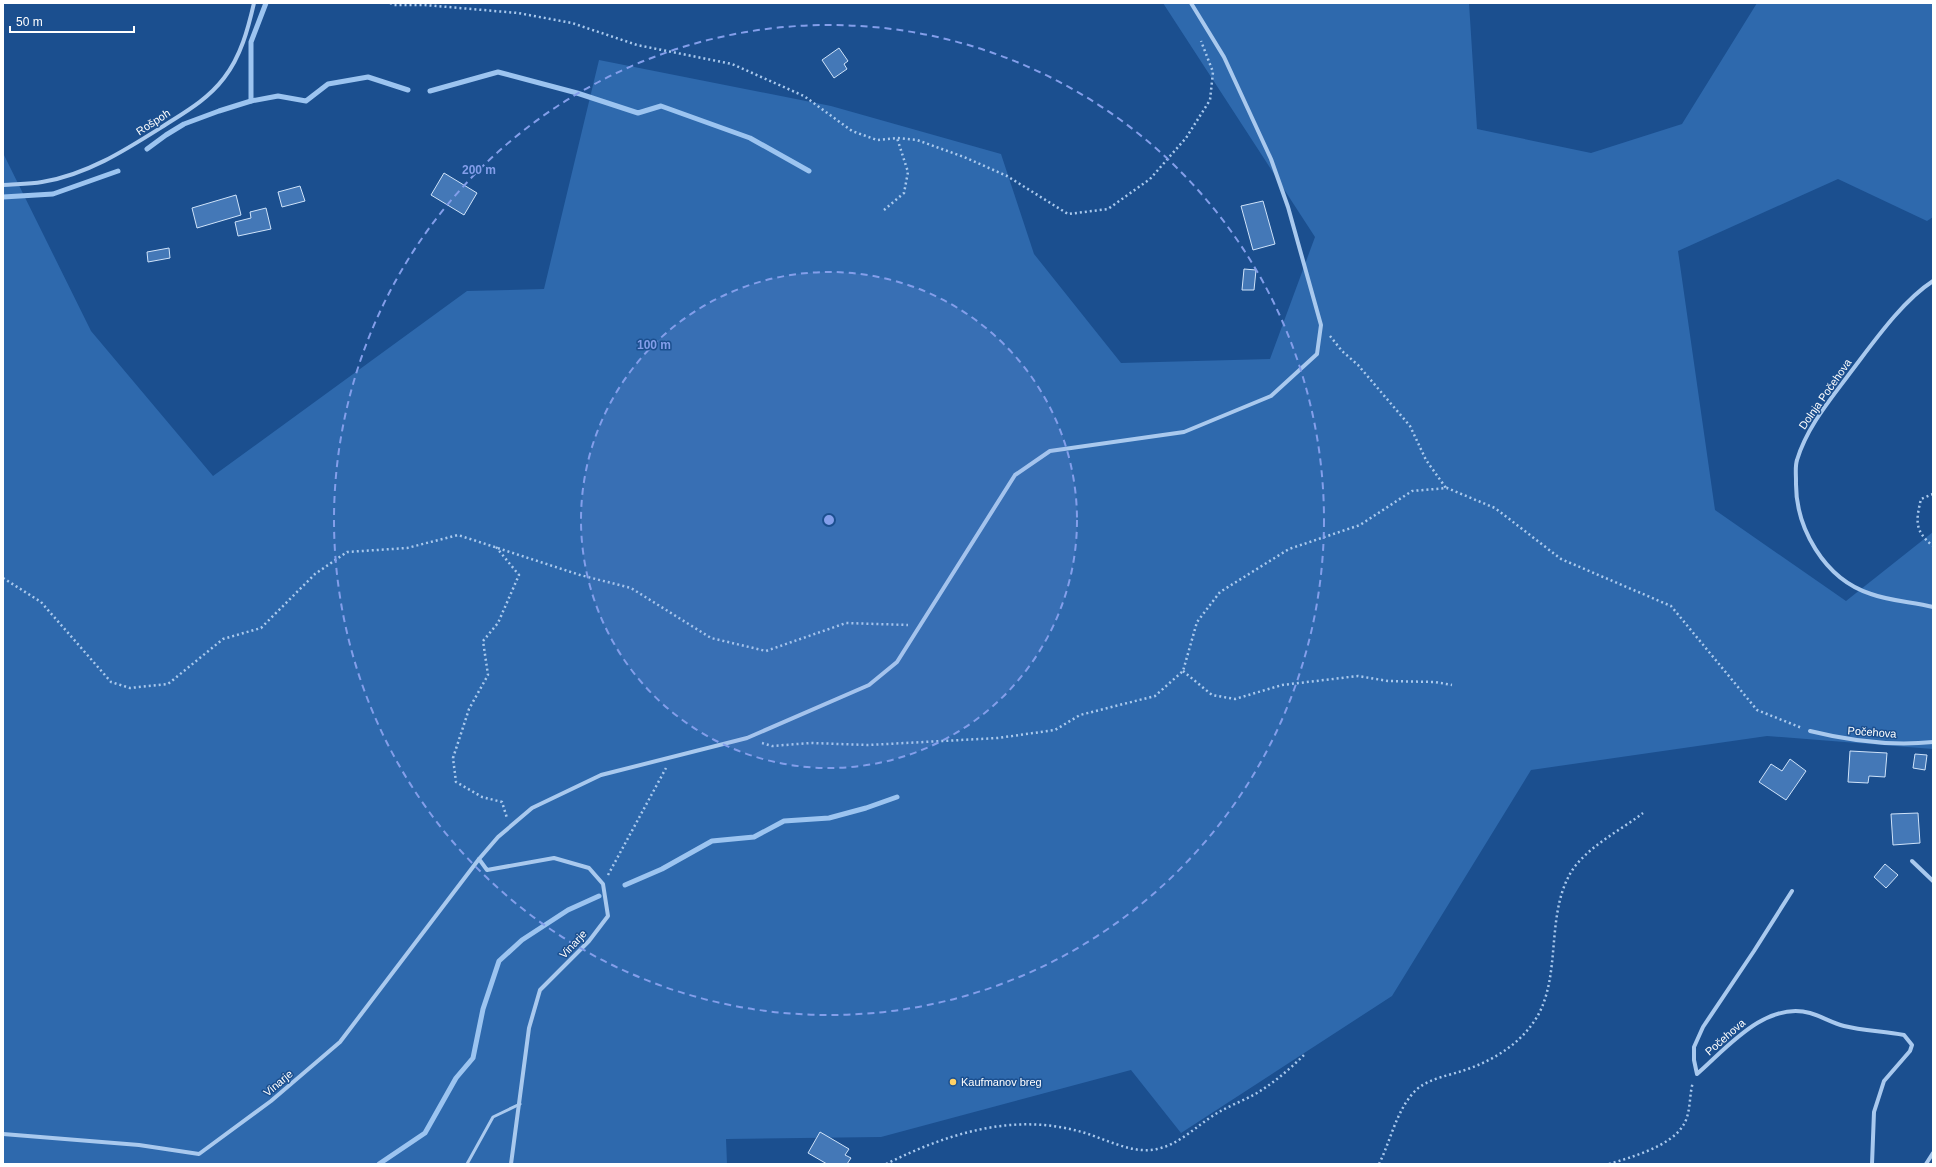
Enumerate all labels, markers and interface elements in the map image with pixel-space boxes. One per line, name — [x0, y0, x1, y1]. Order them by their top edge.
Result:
scale bar — [10, 8, 134, 34]
text: 50 m — [16, 15, 43, 29]
street label: Rošpoh — [134, 107, 172, 137]
text: 200 m — [462, 163, 496, 177]
text: 100 m — [637, 338, 671, 352]
street label: Dolnja Počehova — [1796, 356, 1854, 432]
centre of rings — [822, 513, 836, 527]
street label: Počehova — [1847, 724, 1898, 740]
street label: Vinarje — [557, 927, 589, 961]
street label: Počehova — [1703, 1016, 1748, 1058]
street label: Vinarje — [261, 1067, 295, 1099]
place label: Kaufmanov breg — [961, 1076, 1042, 1088]
marker: Kaufmanov breg — [948, 1077, 958, 1087]

